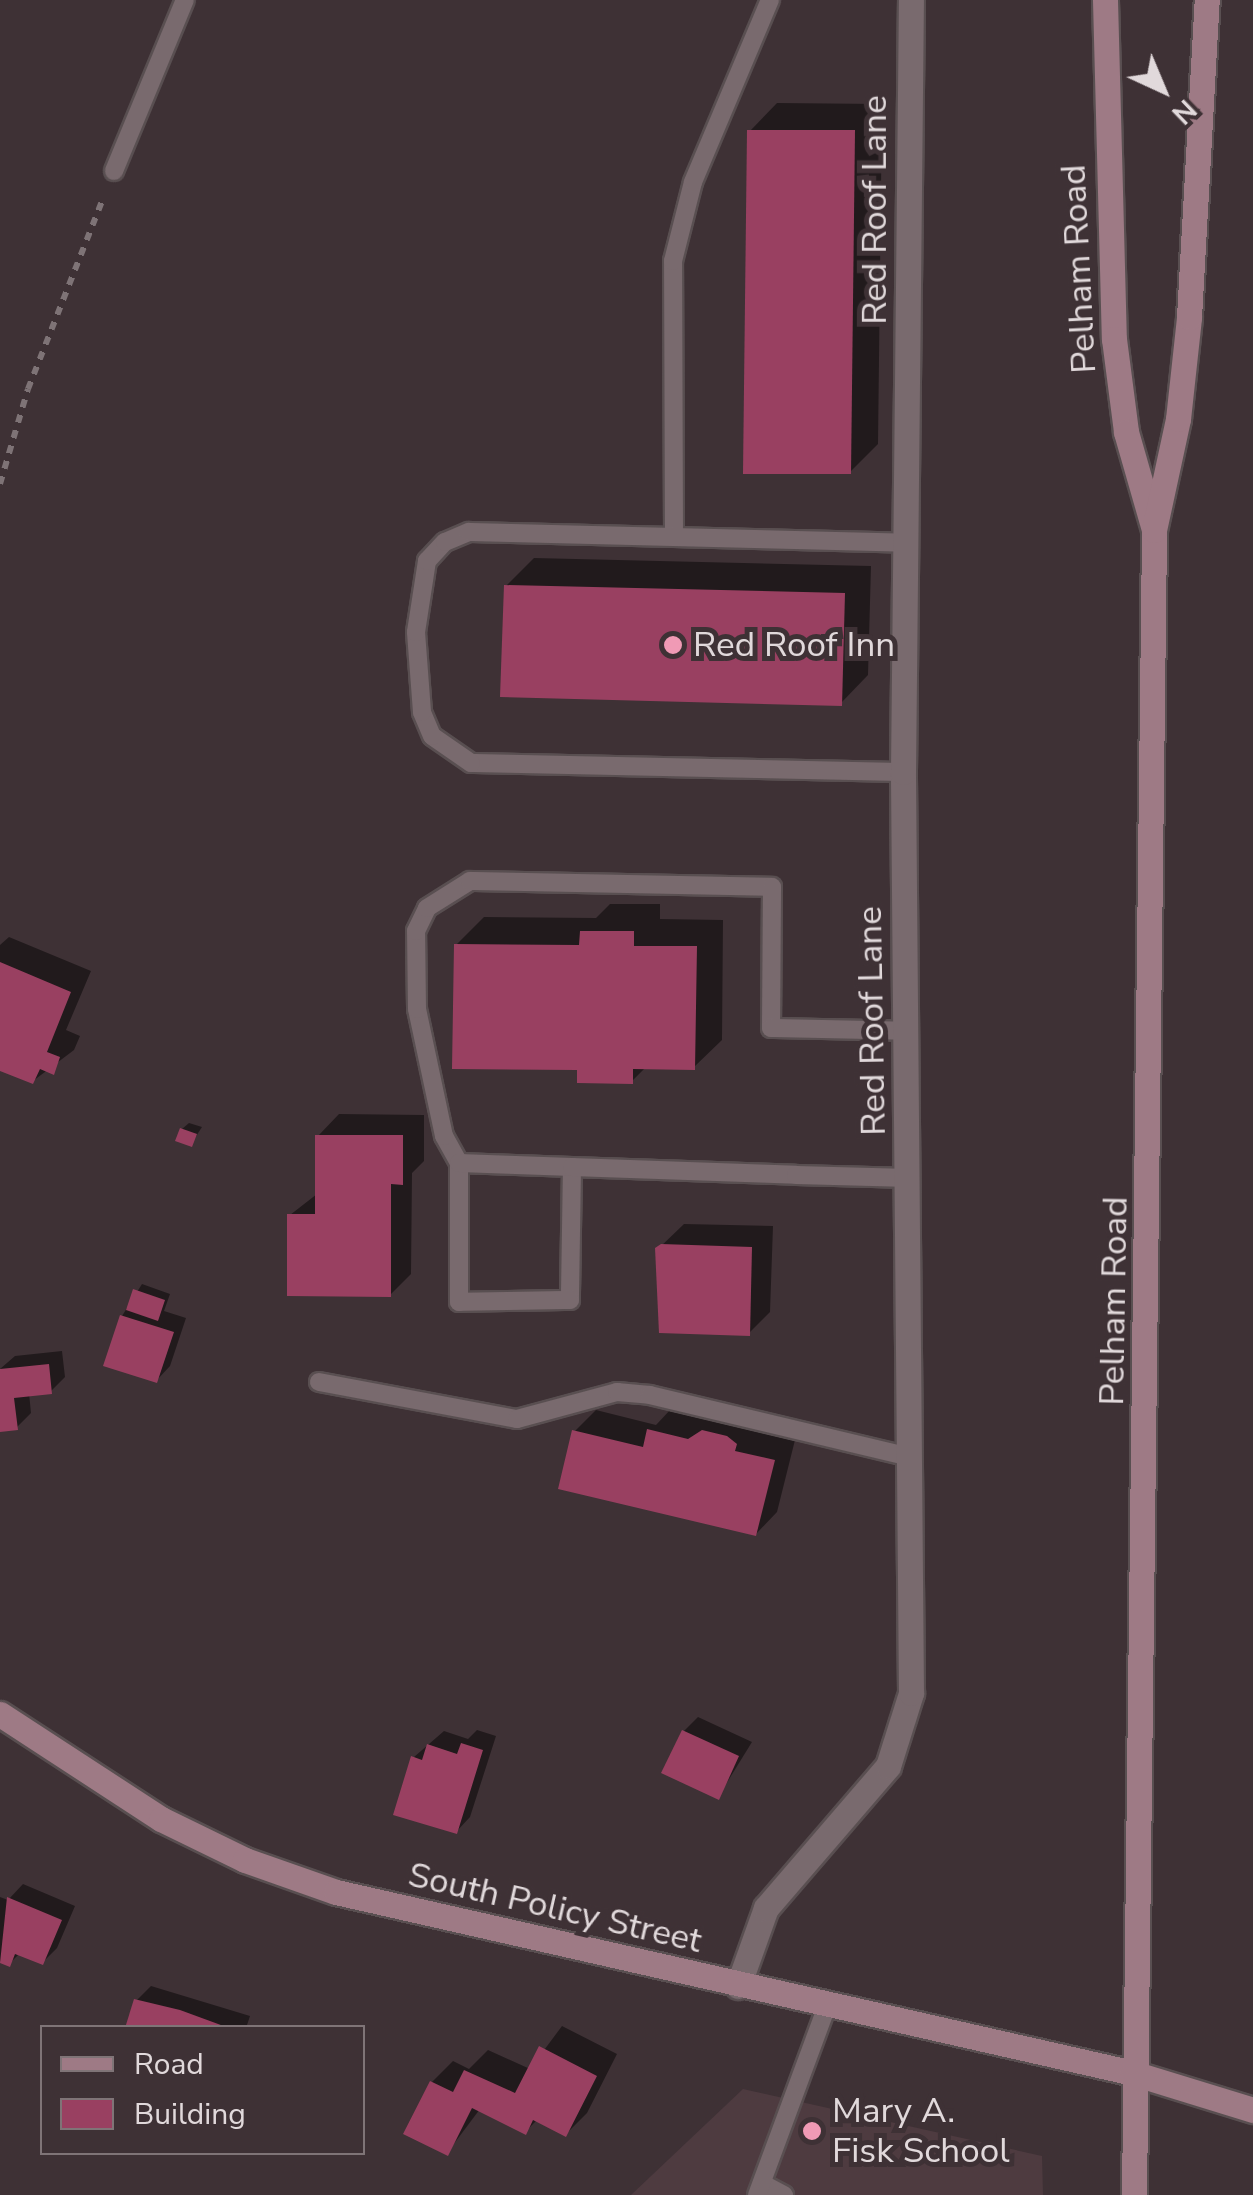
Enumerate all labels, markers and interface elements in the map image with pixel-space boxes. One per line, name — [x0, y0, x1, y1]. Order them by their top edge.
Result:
north arrow — [1113, 40, 1213, 140]
text: N — [1163, 91, 1205, 133]
street label: Red Roof Lane — [854, 95, 896, 325]
street label: Pelham Road — [1053, 163, 1105, 375]
place label: Red Roof Inn — [693, 624, 895, 666]
marker: Red Roof Inn — [662, 634, 684, 656]
street label: Red Roof Lane — [849, 906, 895, 1136]
street label: Pelham Road — [1091, 1196, 1137, 1406]
street label: South Policy Street — [404, 1854, 706, 1962]
legend — [40, 2025, 365, 2155]
text: Road — [134, 2044, 204, 2085]
place label: Mary A. Fisk School — [832, 2090, 1010, 2172]
text: Building — [134, 2094, 246, 2135]
marker: Mary A. Fisk School — [801, 2120, 823, 2142]

